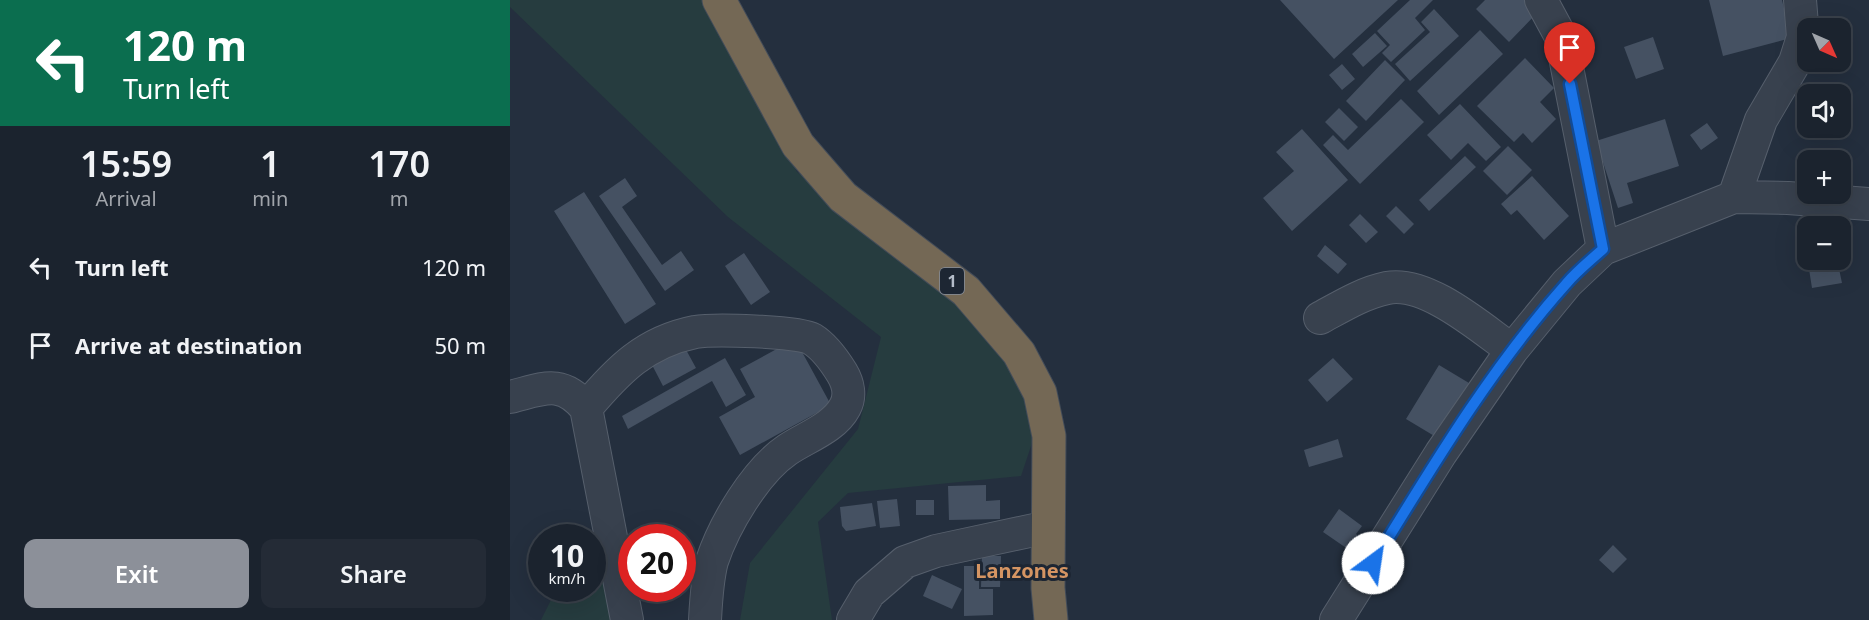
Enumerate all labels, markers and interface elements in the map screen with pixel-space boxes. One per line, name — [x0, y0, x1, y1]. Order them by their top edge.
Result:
text: 120 m — [123, 16, 247, 73]
north arrow — [1797, 18, 1851, 72]
map controls — [1797, 18, 1851, 270]
pin — [1544, 22, 1595, 84]
icon: left — [24, 24, 102, 102]
icon: arrive — [1553, 31, 1586, 64]
text: Turn left — [123, 70, 229, 107]
button: sound — [1797, 84, 1851, 138]
text: 15:59 — [80, 139, 172, 188]
text: 1 — [260, 139, 281, 188]
text: 170 — [368, 139, 430, 188]
button: + — [1797, 150, 1851, 204]
text: Arrival — [96, 185, 157, 212]
text: min — [252, 185, 288, 212]
text: m — [390, 185, 409, 212]
button: − — [1797, 216, 1851, 270]
icon: left — [24, 251, 57, 284]
text: Turn left — [75, 252, 169, 282]
text: 120 m — [422, 252, 486, 282]
road number: 1 — [940, 268, 964, 294]
icon: arrive — [24, 329, 57, 362]
text: Arrive at destination — [75, 330, 302, 360]
text: 50 m — [435, 330, 486, 360]
speed limit sign: 20 — [618, 524, 696, 602]
position arrow — [1341, 531, 1405, 595]
text: 10 — [550, 535, 584, 576]
button: Exit — [24, 539, 249, 608]
button: Share — [261, 539, 486, 608]
district label: Lanzones — [975, 557, 1069, 584]
text: km/h — [549, 568, 585, 588]

